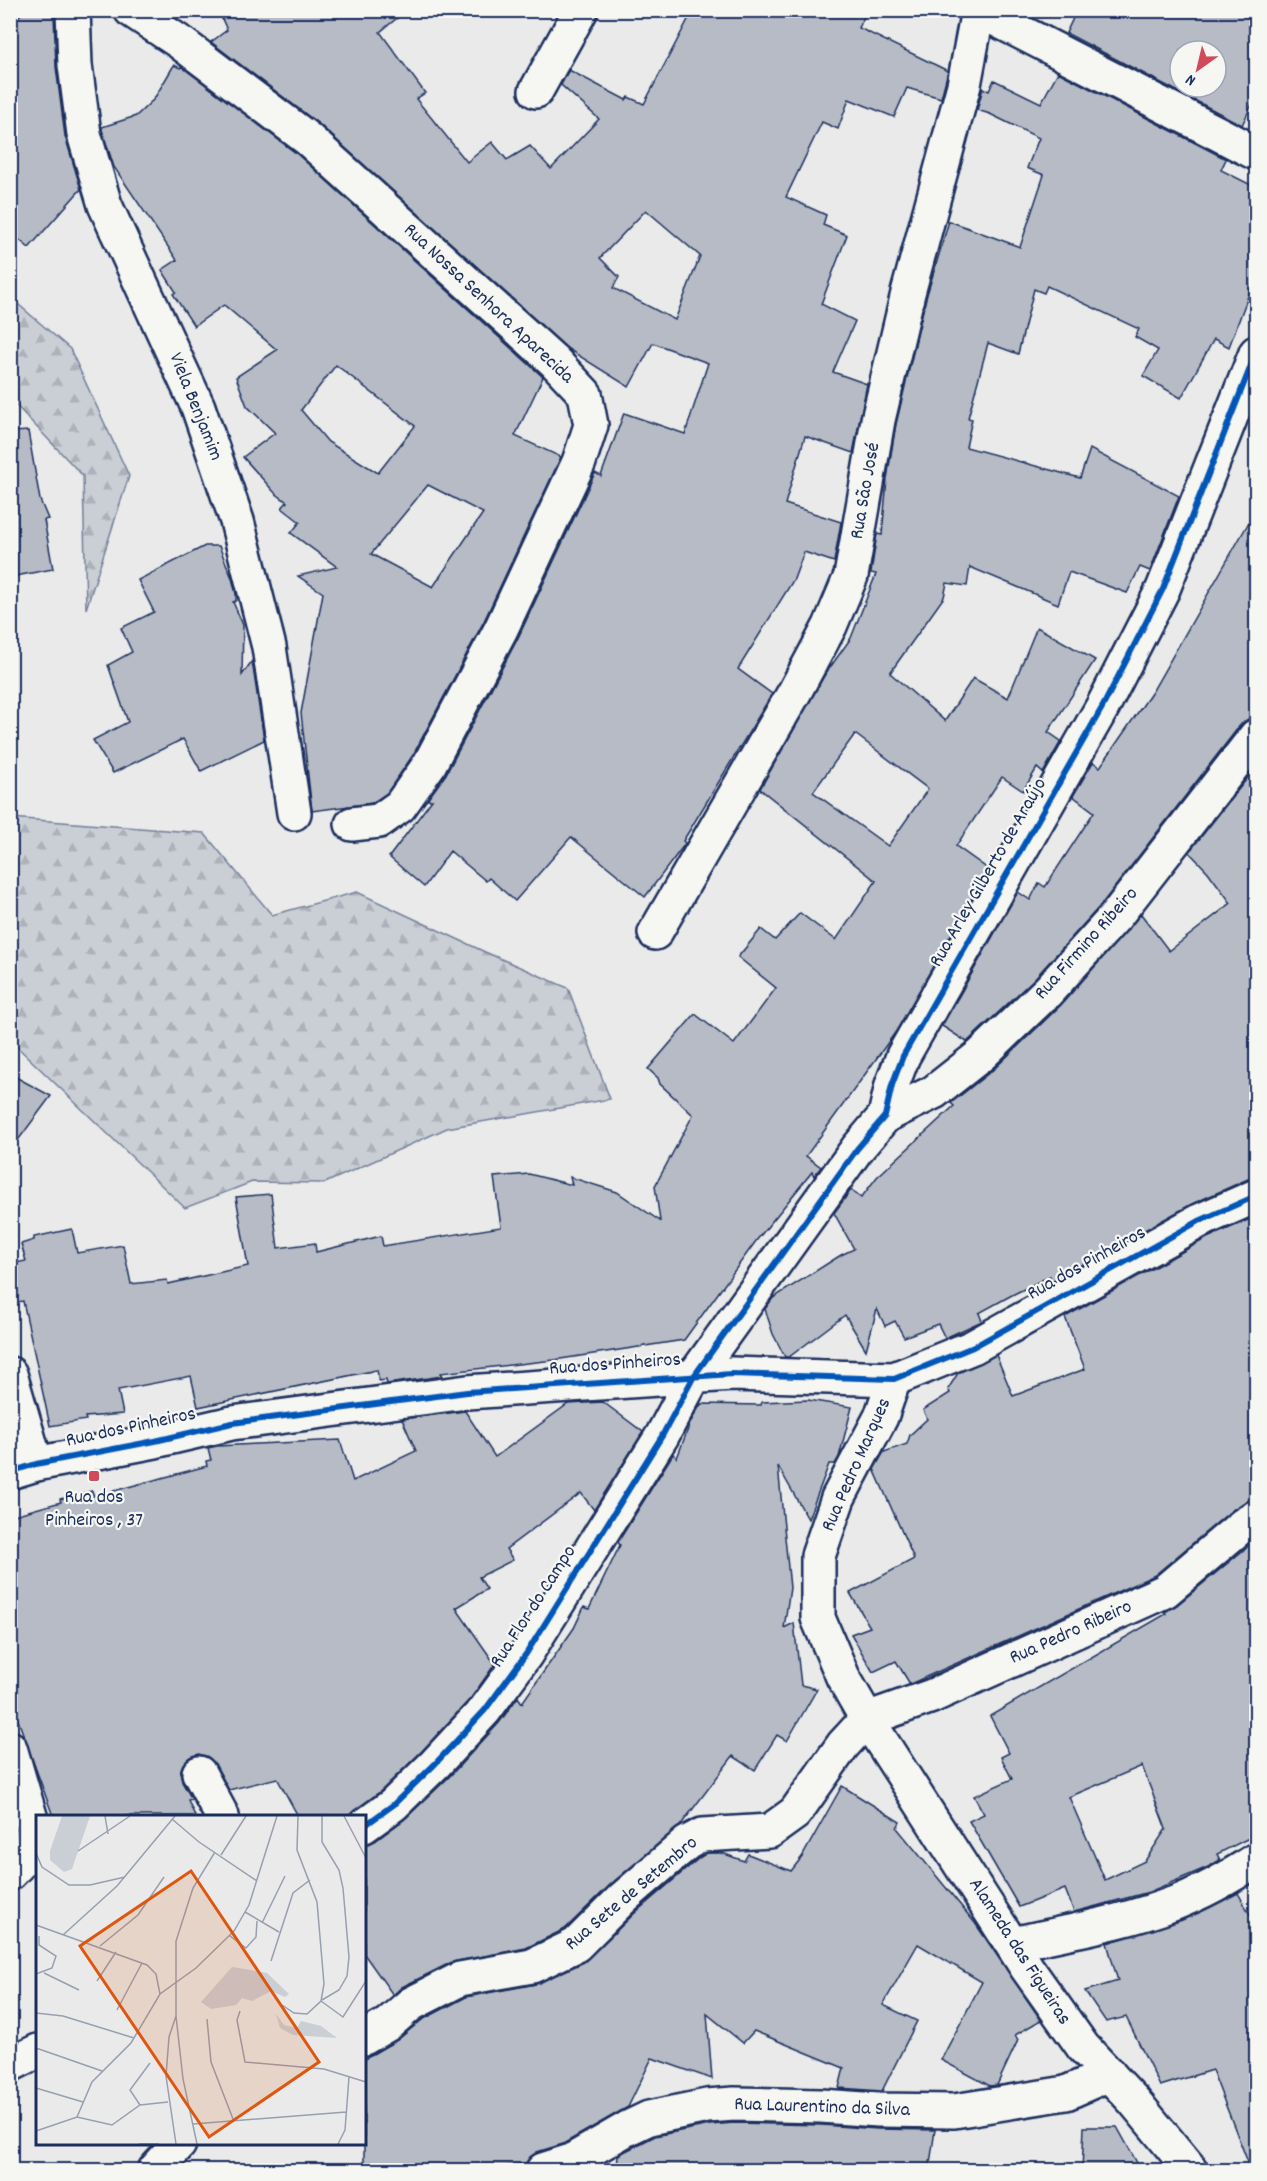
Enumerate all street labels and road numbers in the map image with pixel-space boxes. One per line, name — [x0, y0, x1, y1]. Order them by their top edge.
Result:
street label: Rua Nossa Senhora Aparecida — [396, 217, 580, 391]
street label: Viela Benjamim — [161, 349, 229, 465]
street label: Rua São José — [844, 440, 888, 542]
street label: Rua Arley Gilberto de Araújo — [923, 773, 1055, 973]
street label: Rua Firmino Ribeiro — [1029, 881, 1145, 1007]
street label: Rua dos Pinheiros — [1023, 1220, 1151, 1308]
street label: Rua dos Pinheiros — [548, 1346, 682, 1384]
street label: Rua Pedro Marques — [815, 1394, 899, 1536]
street label: Rua dos Pinheiros — [64, 1401, 198, 1455]
street label: Rua Flor do Campo — [484, 1540, 584, 1674]
street label: Rua Pedro Ribeiro — [1005, 1593, 1137, 1672]
street label: Rua Sete de Setembro — [559, 1830, 705, 1958]
street label: Alameda das Figueiras — [961, 1873, 1077, 2031]
street label: Rua Laurentino da Silva — [734, 2091, 911, 2125]

